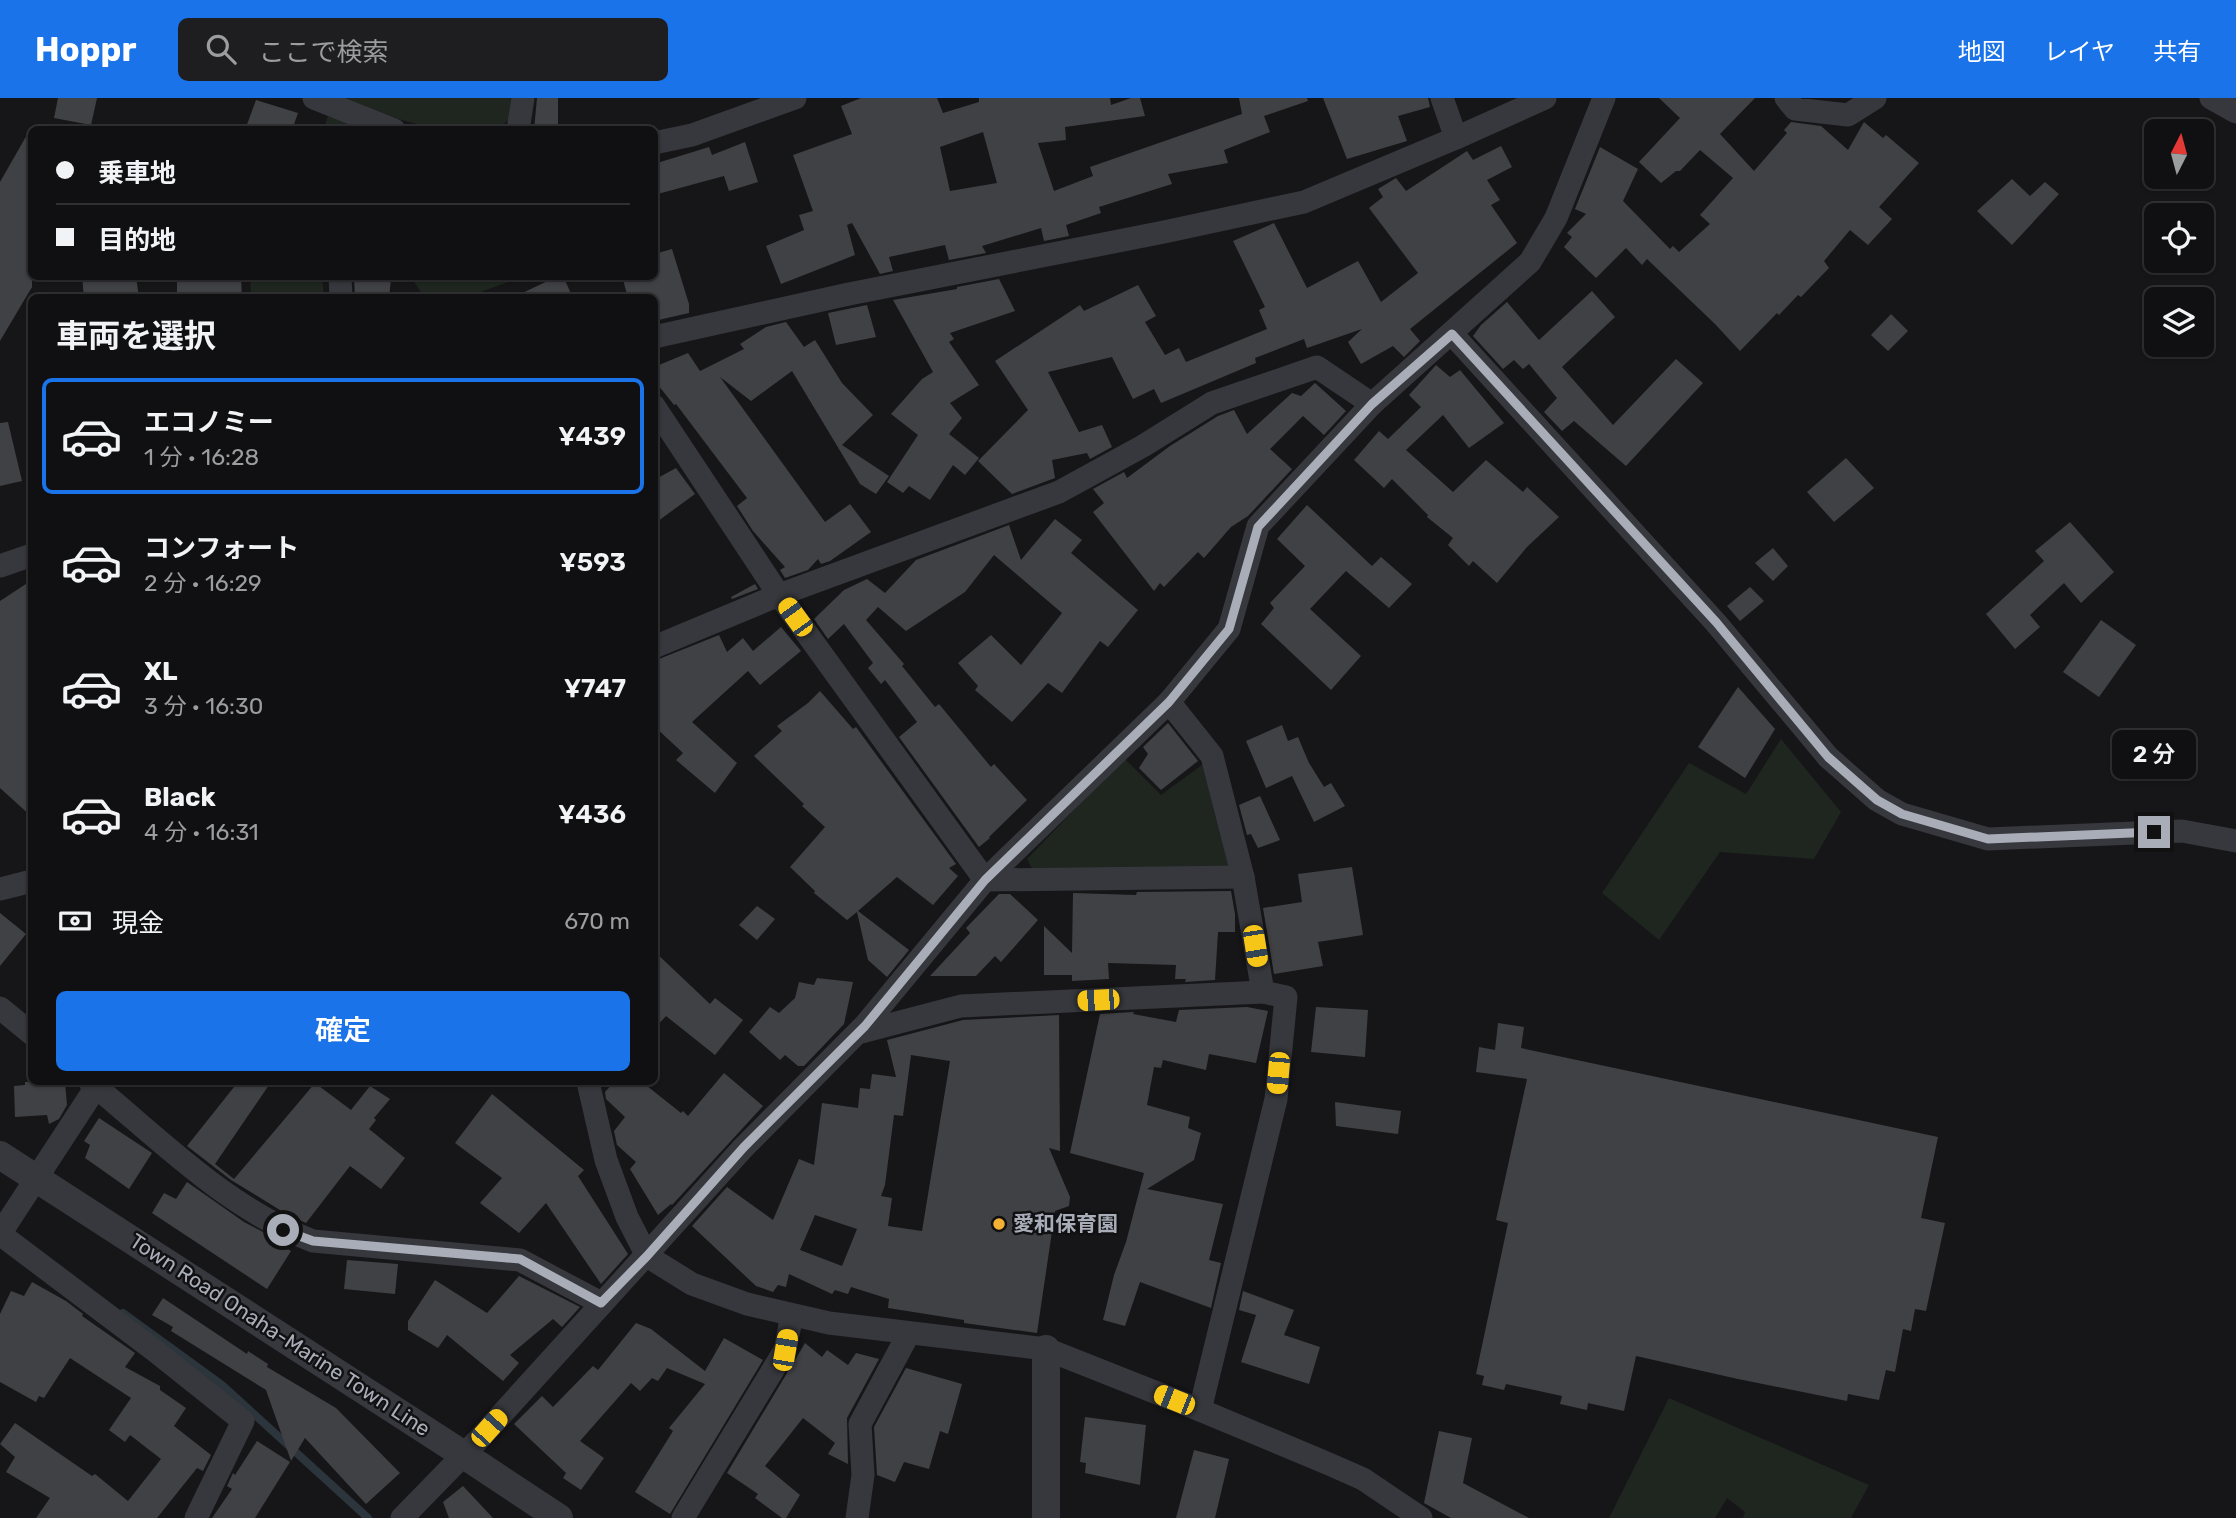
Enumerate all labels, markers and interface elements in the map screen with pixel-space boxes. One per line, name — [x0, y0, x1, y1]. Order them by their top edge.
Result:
search box — [178, 18, 668, 81]
text: Hoppr — [35, 30, 136, 69]
icon: search — [202, 30, 240, 68]
text: ここで検索 — [258, 37, 388, 68]
text: 地図 — [1958, 38, 2006, 66]
text: レイヤ — [2044, 38, 2115, 66]
text: 共有 — [2153, 38, 2201, 66]
north arrow — [2144, 119, 2214, 189]
map controls — [2144, 119, 2214, 357]
text: 乗車地 — [98, 158, 176, 189]
button: locate — [2144, 203, 2214, 273]
text: 目的地 — [98, 225, 176, 256]
button: layers — [2144, 287, 2214, 357]
text: 車両を選択 — [56, 317, 216, 355]
icon: car — [60, 405, 123, 468]
text: エコノミー — [144, 407, 274, 438]
text: ¥439 — [558, 421, 626, 452]
text: 1 分 · 16:28 — [144, 443, 259, 471]
icon: car — [60, 531, 123, 594]
text: コンフォート — [144, 533, 299, 564]
text: ¥593 — [559, 547, 626, 578]
text: 2 分 · 16:29 — [144, 569, 262, 597]
car — [775, 594, 816, 640]
text: XL — [144, 656, 177, 687]
icon: car — [60, 657, 123, 720]
text: ¥747 — [564, 673, 626, 704]
text: 3 分 · 16:30 — [144, 692, 263, 720]
callout: 2 分 — [2112, 730, 2196, 780]
text: 2 分 — [2133, 740, 2175, 768]
text: Black — [144, 782, 216, 813]
icon: car — [60, 783, 123, 846]
text: ¥436 — [558, 799, 626, 830]
route end — [2138, 816, 2170, 848]
text: 4 分 · 16:31 — [144, 818, 259, 846]
icon: cash — [56, 902, 94, 940]
text: 670 m — [564, 907, 630, 935]
text: 現金 — [112, 908, 164, 939]
car — [1242, 924, 1269, 968]
car — [1077, 988, 1120, 1012]
button: 確定 — [56, 991, 630, 1071]
car — [1266, 1051, 1291, 1095]
place label: 愛和保育園 — [1013, 1211, 1118, 1236]
route start — [267, 1214, 299, 1246]
marker: 愛和保育園 — [991, 1216, 1007, 1232]
street label: Town Road Onaha-Marine Town Line — [125, 1228, 435, 1441]
car — [772, 1327, 799, 1373]
car — [1151, 1382, 1198, 1418]
car — [468, 1405, 511, 1451]

